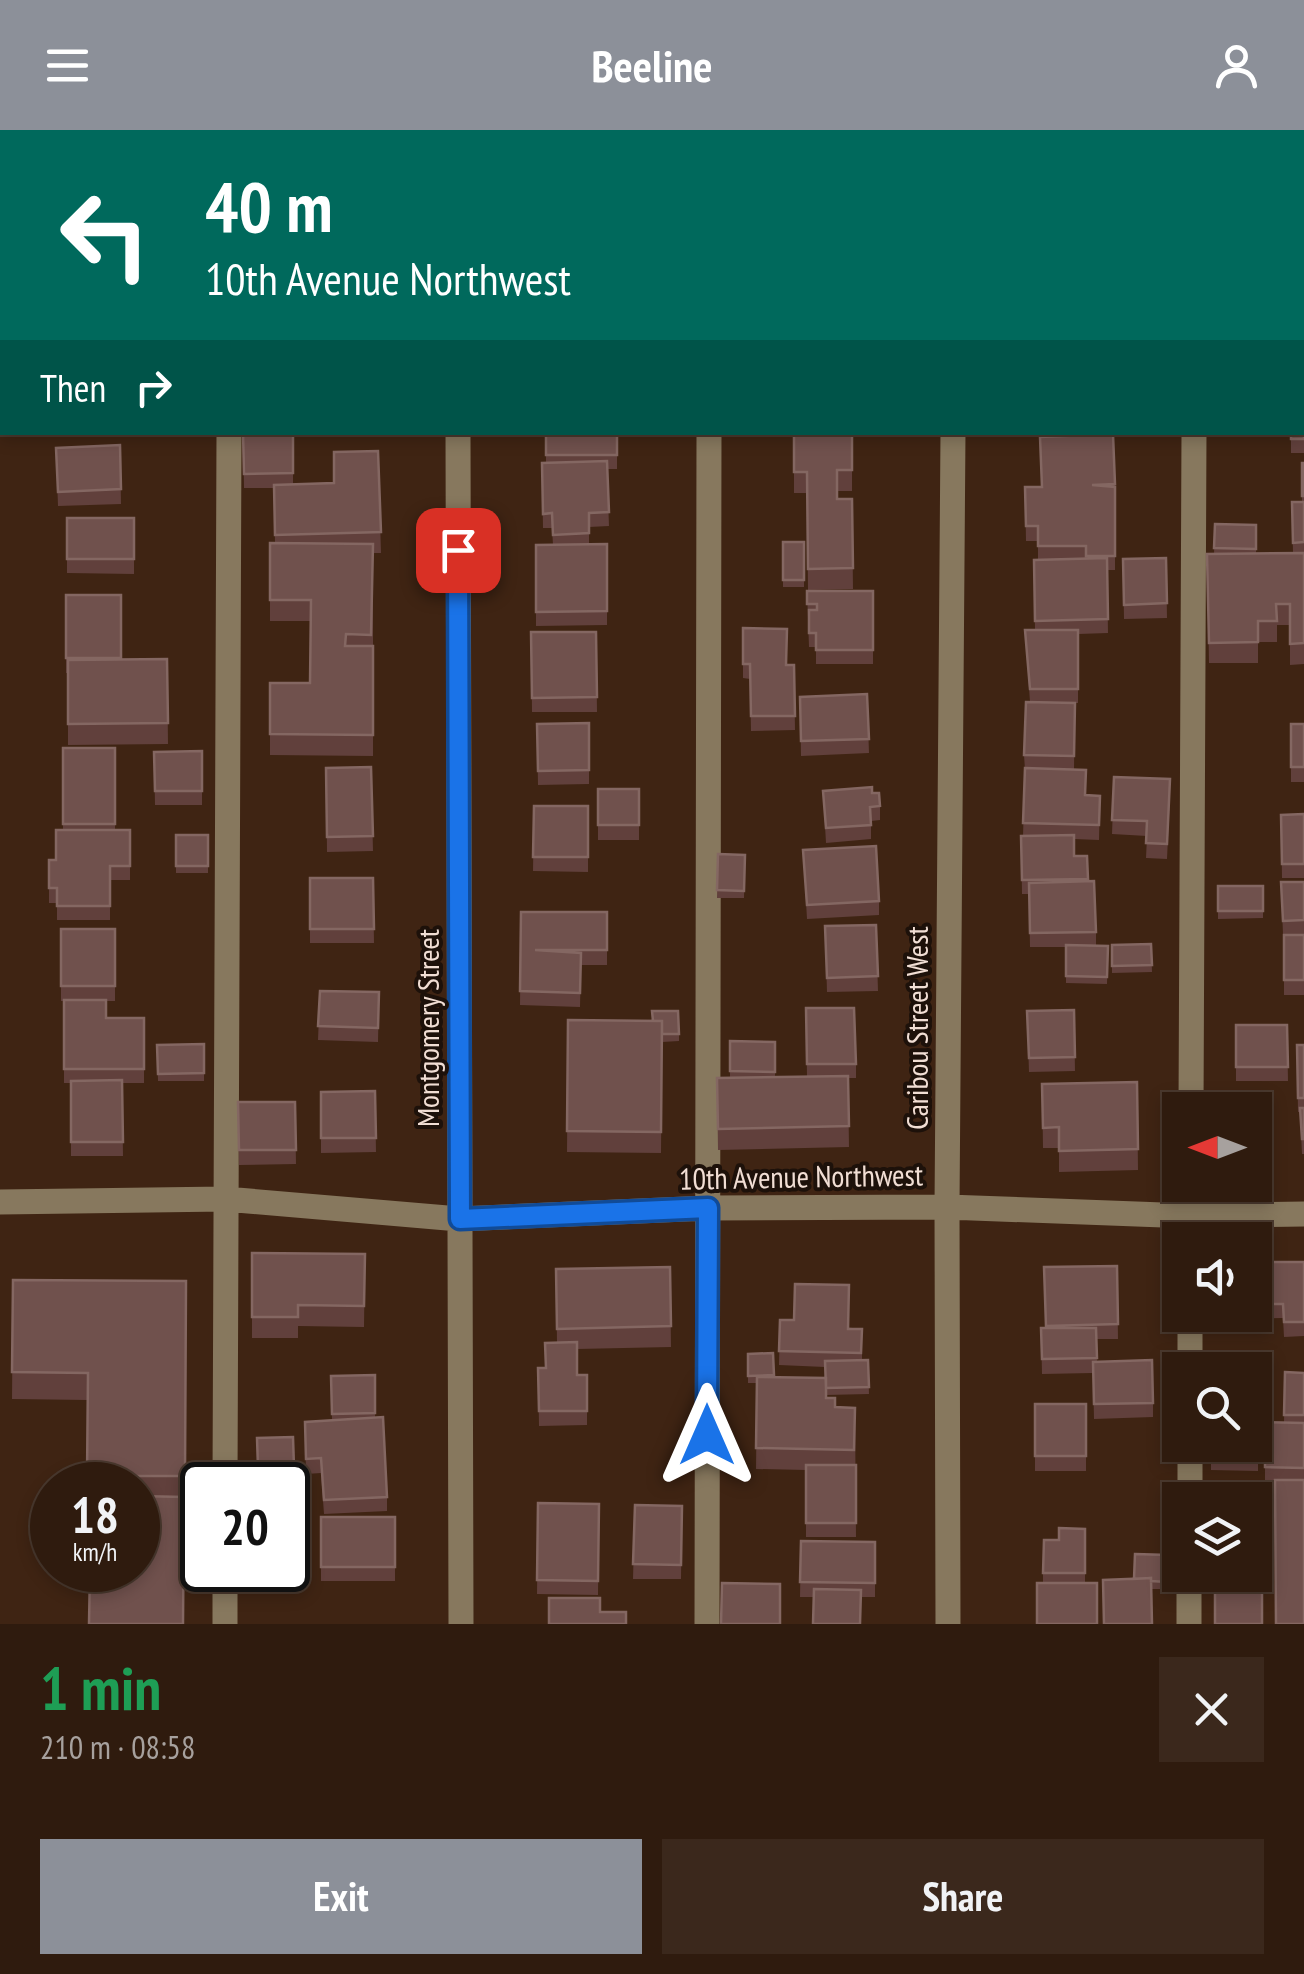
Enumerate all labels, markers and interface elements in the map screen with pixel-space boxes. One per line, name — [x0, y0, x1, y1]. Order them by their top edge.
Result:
text: Beeline — [591, 36, 713, 94]
icon: menu — [40, 38, 95, 93]
icon: person — [1209, 38, 1264, 93]
text: 40 m — [205, 161, 333, 251]
icon: left — [40, 170, 170, 300]
text: 10th Avenue Northwest — [205, 249, 571, 307]
icon: right — [126, 360, 181, 415]
text: Then — [40, 363, 106, 412]
pin — [416, 508, 501, 593]
icon: arrive — [431, 523, 486, 578]
street label: Caribou Street West — [897, 926, 936, 1130]
street label: Montgomery Street — [408, 928, 447, 1127]
north arrow — [1162, 1092, 1272, 1202]
map controls — [1162, 1092, 1272, 1592]
street label: 10th Avenue Northwest — [679, 1154, 924, 1198]
button: sound — [1162, 1222, 1272, 1332]
button: search — [1162, 1352, 1272, 1462]
position arrow — [655, 1383, 759, 1487]
speed limit sign: 20 — [180, 1462, 310, 1592]
text: 18 — [71, 1482, 119, 1547]
button: layers — [1162, 1482, 1272, 1592]
text: km/h — [73, 1536, 117, 1568]
text: 1 min — [40, 1649, 161, 1727]
button: close — [1159, 1657, 1264, 1762]
text: 210 m · 08:58 — [40, 1726, 195, 1768]
button: Exit — [40, 1839, 642, 1954]
button: Share — [662, 1839, 1264, 1954]

